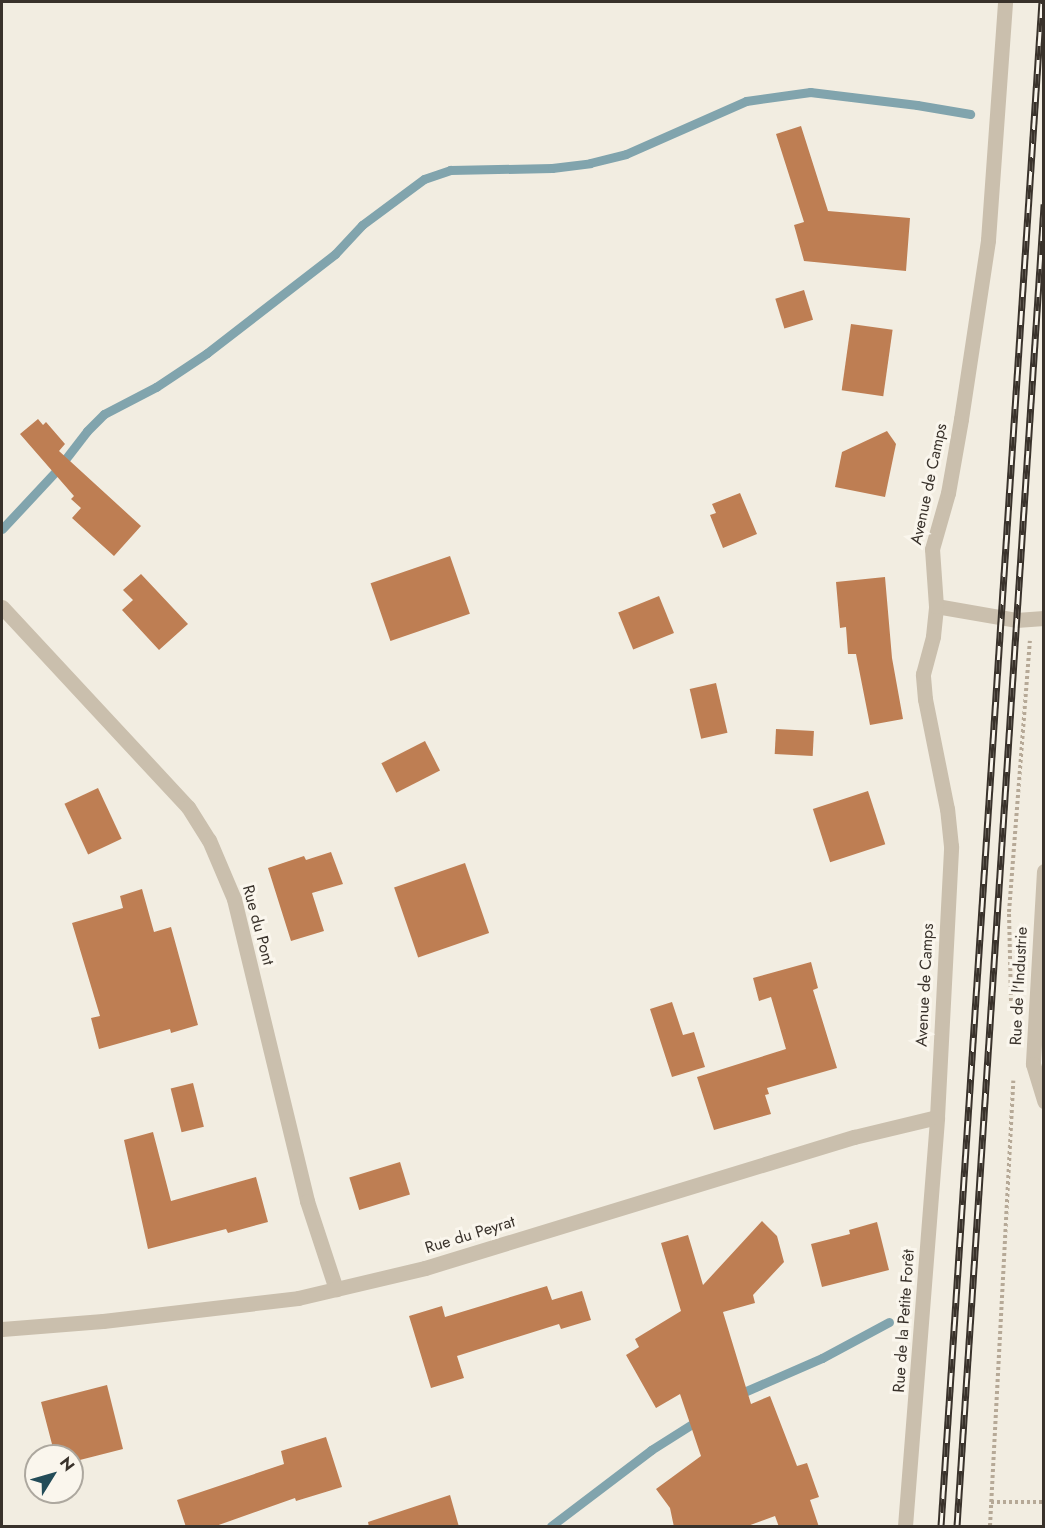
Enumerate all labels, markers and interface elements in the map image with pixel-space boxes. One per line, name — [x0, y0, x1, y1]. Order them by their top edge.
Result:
street label: Avenue de Camps — [907, 422, 951, 546]
street label: Rue du Pont — [238, 883, 278, 967]
street label: Avenue de Camps — [912, 923, 938, 1047]
street label: Rue de l'Industrie — [1006, 926, 1032, 1046]
street label: Rue du Peyrat — [423, 1212, 517, 1258]
street label: Rue de la Petite Forêt — [889, 1249, 919, 1393]
north arrow — [24, 1444, 84, 1504]
text: N — [54, 1452, 80, 1476]

